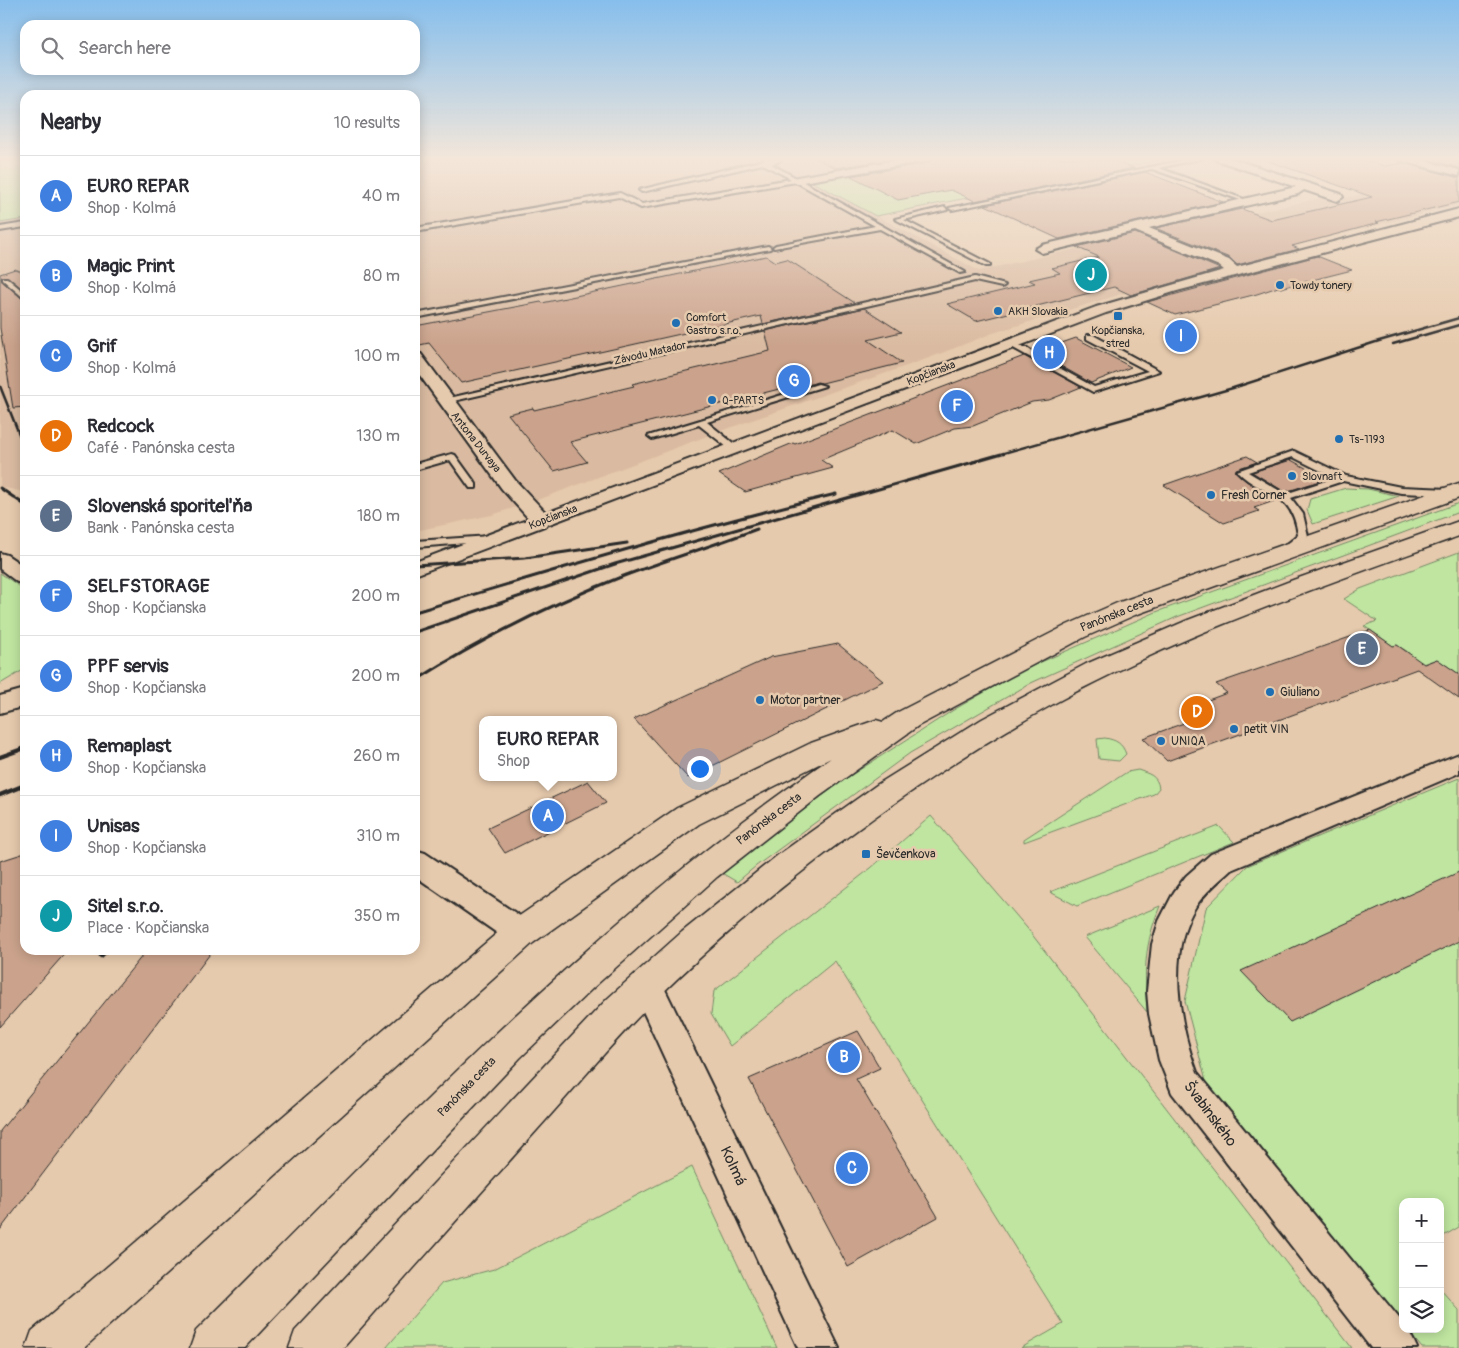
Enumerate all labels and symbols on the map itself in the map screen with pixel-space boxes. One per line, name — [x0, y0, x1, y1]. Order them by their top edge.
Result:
pin: J — [1075, 256, 1107, 294]
marker: Towdy tonery — [1274, 279, 1286, 291]
place label: Towdy tonery — [1290, 279, 1352, 292]
marker: AKH Slovakia — [992, 305, 1004, 317]
place label: AKH Slovakia — [1008, 305, 1068, 318]
marker: Kopčianska, stred — [1112, 310, 1124, 322]
place label: Comfort Gastro s.r.o. — [686, 311, 741, 337]
marker: Comfort Gastro s.r.o. — [670, 317, 682, 329]
pin: I — [1165, 317, 1197, 355]
place label: Kopčianska, stred — [1091, 324, 1145, 350]
pin: H — [1033, 334, 1065, 372]
street label: Závodu Matador — [612, 338, 688, 368]
street label: Kopčianska — [905, 358, 957, 388]
pin: G — [778, 362, 810, 400]
pin: F — [941, 387, 973, 425]
marker: Q-PARTS — [706, 394, 718, 406]
place label: Q-PARTS — [722, 394, 764, 407]
street label: Antona Durvaya — [448, 409, 504, 475]
marker: Ts-1193 — [1333, 433, 1345, 445]
place label: Ts-1193 — [1349, 433, 1385, 446]
marker: Slovnaft — [1286, 470, 1298, 482]
place label: Slovnaft — [1302, 470, 1343, 483]
place label: Fresh Corner — [1221, 488, 1288, 503]
marker: Fresh Corner — [1205, 489, 1217, 501]
street label: Kopčianska — [527, 502, 579, 532]
street label: Panónska cesta — [1078, 592, 1156, 635]
pin: E — [1346, 630, 1378, 668]
place label: Giuliano — [1280, 685, 1320, 700]
marker: Giuliano — [1264, 686, 1276, 698]
place label: Motor partner — [770, 693, 841, 708]
pin: D — [1181, 693, 1213, 731]
marker: Motor partner — [754, 694, 766, 706]
place label: petit VIN — [1244, 722, 1289, 737]
marker: petit VIN — [1228, 723, 1240, 735]
place label: UNIQA — [1171, 734, 1206, 749]
marker: UNIQA — [1155, 735, 1167, 747]
your location — [687, 756, 713, 782]
street label: Panónska cesta — [733, 789, 805, 848]
pin: A — [532, 797, 564, 835]
place label: Ševčenkova — [876, 846, 936, 862]
marker: Ševčenkova — [860, 848, 872, 860]
pin: B — [828, 1038, 860, 1076]
street label: Panónska cesta — [435, 1054, 500, 1120]
street label: Švabinského — [1179, 1078, 1241, 1150]
street label: Kolmá — [716, 1143, 750, 1189]
pin: C — [836, 1149, 868, 1187]

